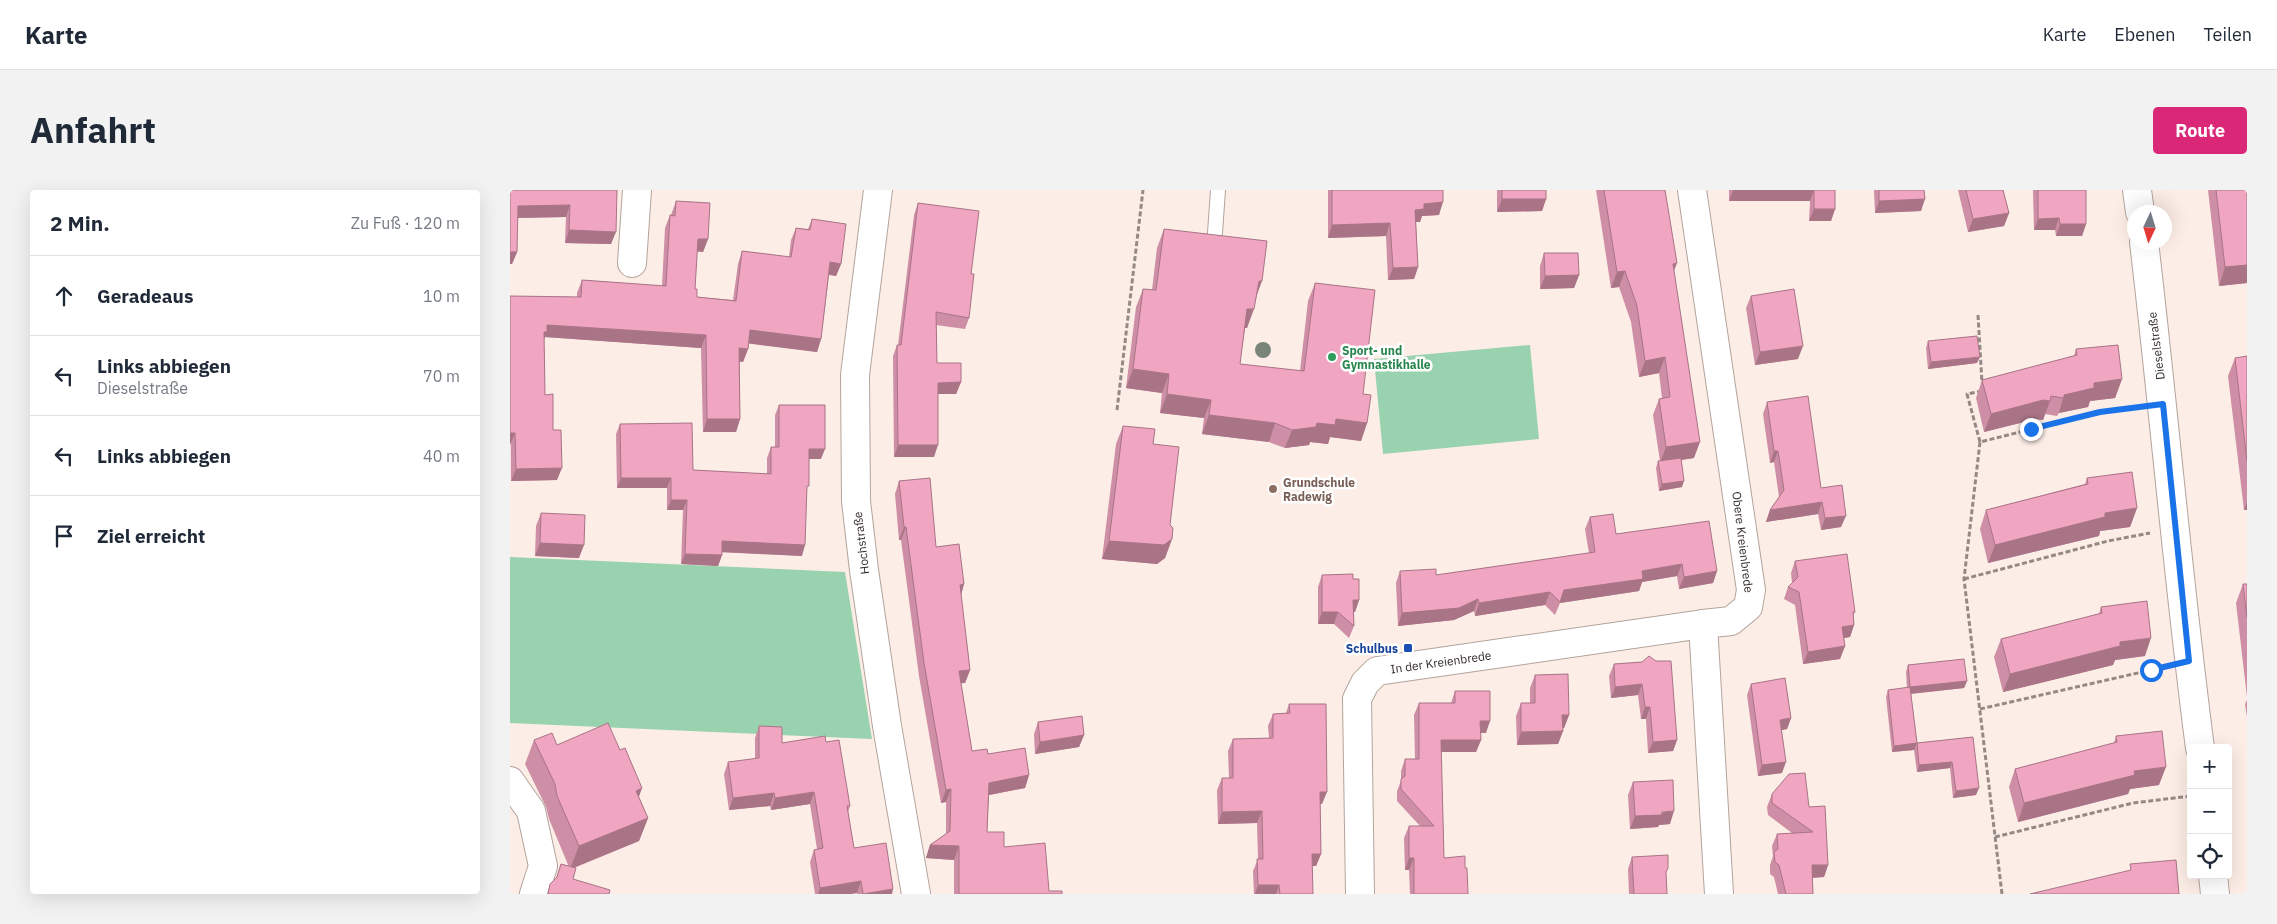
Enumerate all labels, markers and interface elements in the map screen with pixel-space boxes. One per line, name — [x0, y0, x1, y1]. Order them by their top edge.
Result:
text: Karte — [25, 19, 88, 51]
text: Karte — [2043, 23, 2086, 46]
text: Ebenen — [2114, 23, 2175, 46]
text: Teilen — [2203, 23, 2252, 46]
text: Anfahrt — [30, 107, 156, 153]
button: Route — [2153, 107, 2247, 154]
north arrow — [2127, 205, 2172, 250]
text: 2 Min. — [50, 209, 110, 237]
text: Zu Fuß · 120 m — [351, 213, 460, 233]
icon: ahead — [50, 282, 78, 310]
text: Geradeaus — [97, 284, 194, 308]
text: 10 m — [423, 286, 460, 306]
street label: Dieselstraße — [2144, 311, 2168, 381]
place label: Sport- und Gymnastikhalle — [1342, 343, 1431, 372]
marker: Sport- und Gymnastikhalle — [1326, 351, 1338, 363]
text: Links abbiegen — [97, 354, 231, 378]
icon: left — [50, 362, 78, 390]
text: 70 m — [423, 366, 460, 386]
text: Dieselstraße — [97, 378, 188, 398]
route end — [2020, 418, 2043, 441]
icon: left — [50, 442, 78, 470]
text: Links abbiegen — [97, 444, 231, 468]
text: 40 m — [423, 446, 460, 466]
place label: Grundschule Radewig — [1283, 475, 1355, 504]
marker: Grundschule Radewig — [1267, 483, 1279, 495]
street label: Obere Kreienbrede — [1729, 490, 1757, 594]
street label: Hochstraße — [850, 510, 872, 575]
icon: arrive — [50, 522, 78, 550]
text: Ziel erreicht — [97, 524, 205, 548]
place label: Schulbus — [1346, 641, 1398, 656]
marker: Schulbus — [1402, 642, 1414, 654]
street label: In der Kreienbrede — [1390, 647, 1493, 676]
route start — [2140, 659, 2163, 682]
map controls — [2187, 744, 2232, 879]
button: + — [2187, 744, 2232, 789]
button: − — [2187, 789, 2232, 834]
button: locate — [2187, 834, 2232, 879]

